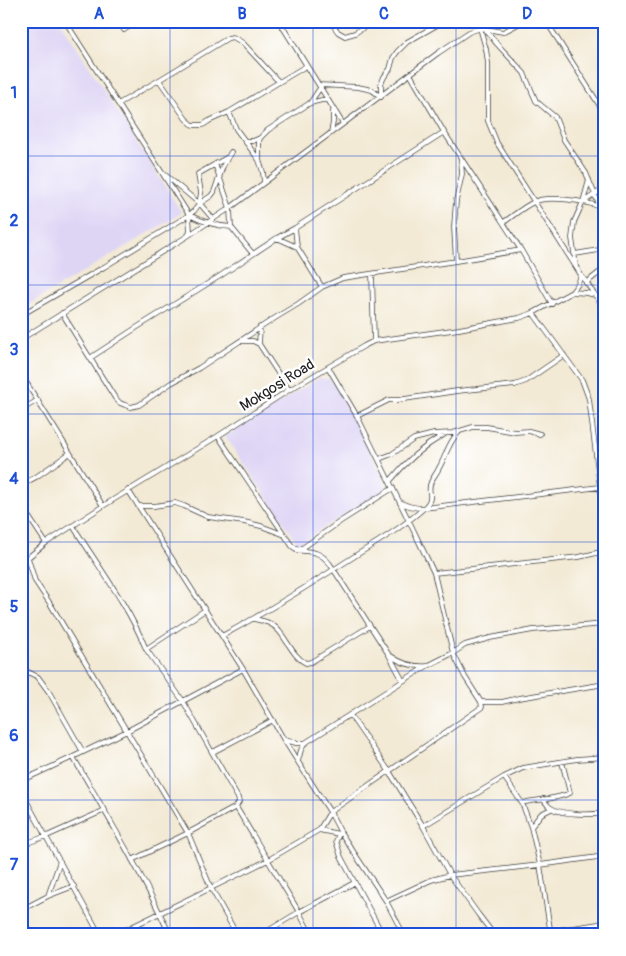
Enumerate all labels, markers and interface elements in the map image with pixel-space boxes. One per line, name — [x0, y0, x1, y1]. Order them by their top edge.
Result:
text: A — [94, 4, 105, 24]
text: B — [237, 4, 247, 24]
text: C — [379, 4, 389, 24]
text: D — [522, 4, 532, 24]
text: 1 — [11, 83, 17, 103]
text: 2 — [10, 211, 19, 231]
text: 3 — [10, 340, 19, 360]
street label: Mokgosi Road — [236, 355, 318, 416]
text: 4 — [9, 469, 19, 489]
text: 5 — [10, 597, 19, 617]
text: 6 — [9, 726, 19, 746]
text: 7 — [10, 855, 19, 875]

